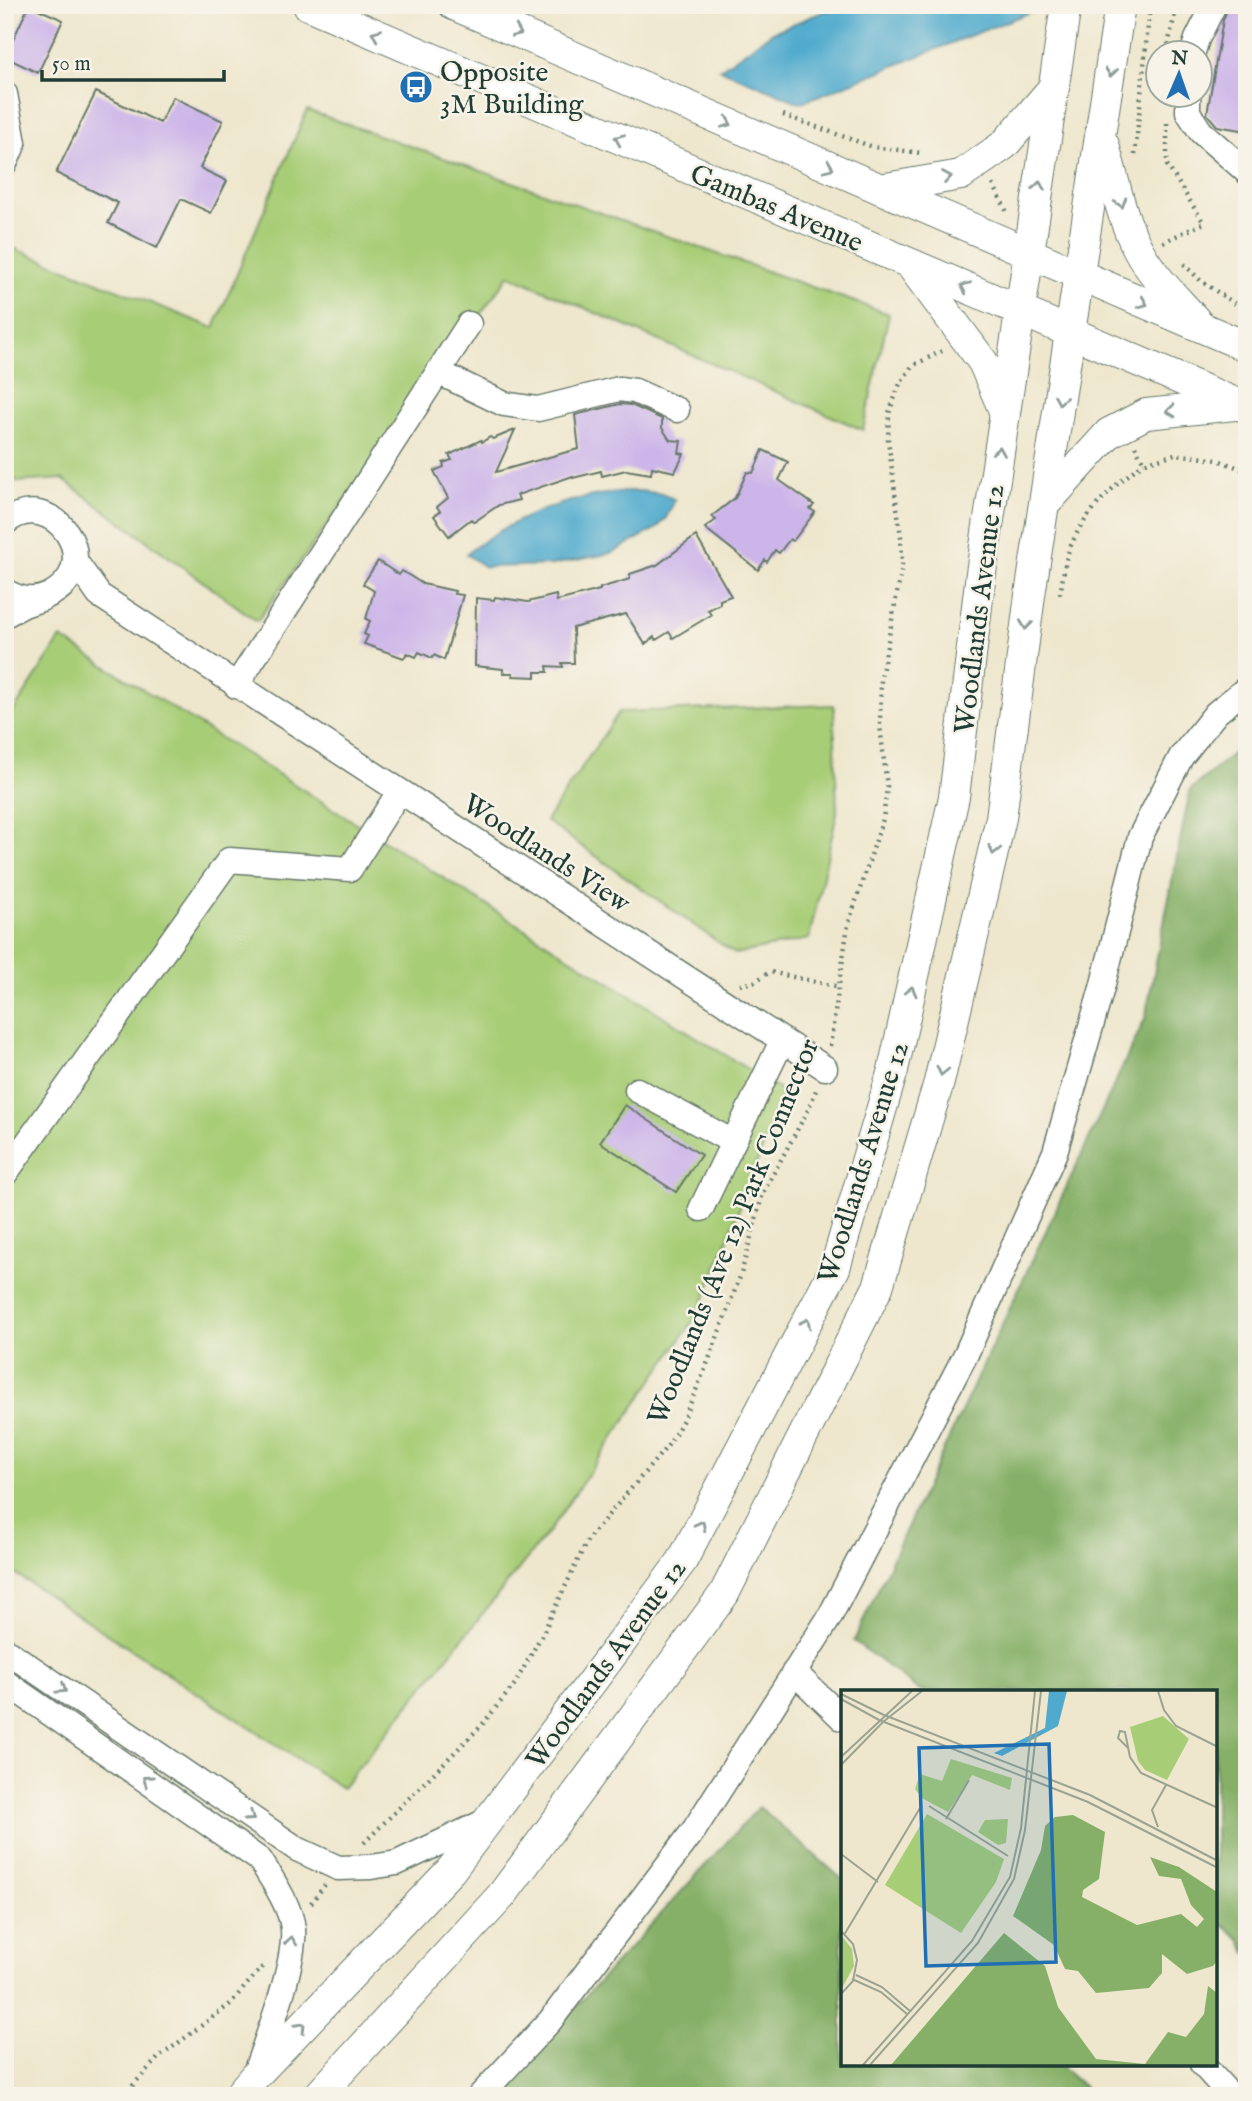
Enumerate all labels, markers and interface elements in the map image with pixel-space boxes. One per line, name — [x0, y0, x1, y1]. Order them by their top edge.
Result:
one-way arrow — [510, 24, 522, 38]
one-way arrow — [370, 29, 382, 43]
scale bar — [42, 38, 224, 82]
north arrow — [1144, 38, 1214, 108]
text: N — [1170, 47, 1189, 71]
text: 50 m — [52, 51, 91, 78]
place label: Opposite 3M Building — [440, 56, 584, 123]
one-way arrow — [1104, 66, 1119, 78]
bus stop icon: Opposite 3M Building — [397, 68, 435, 106]
one-way arrow — [720, 115, 732, 129]
one-way arrow — [613, 133, 626, 147]
street label: Gambas Avenue — [684, 157, 868, 262]
one-way arrow — [822, 159, 834, 173]
one-way arrow — [941, 170, 953, 185]
one-way arrow — [1031, 181, 1046, 192]
one-way arrow — [1113, 197, 1128, 209]
one-way arrow — [960, 282, 972, 296]
one-way arrow — [1135, 295, 1148, 309]
one-way arrow — [1053, 394, 1068, 406]
one-way arrow — [1165, 404, 1177, 419]
one-way arrow — [992, 445, 1007, 457]
street label: Woodlands Avenue 12 — [948, 483, 1013, 736]
one-way arrow — [1019, 619, 1034, 631]
street label: Woodlands View — [455, 787, 637, 922]
one-way arrow — [987, 844, 1002, 856]
one-way arrow — [903, 985, 917, 997]
street label: Woodlands (Ave 12) Park Connector — [641, 1034, 828, 1430]
street label: Woodlands Avenue 12 — [811, 1038, 918, 1288]
one-way arrow — [936, 1065, 950, 1077]
one-way arrow — [798, 1318, 812, 1330]
one-way arrow — [693, 1520, 706, 1532]
street label: Woodlands Avenue 12 — [519, 1553, 695, 1776]
one-way arrow — [54, 1681, 67, 1693]
inset map — [841, 1690, 1217, 2066]
one-way arrow — [142, 1776, 155, 1788]
one-way arrow — [242, 1809, 255, 1821]
one-way arrow — [284, 1935, 299, 1946]
one-way arrow — [293, 2022, 305, 2035]

